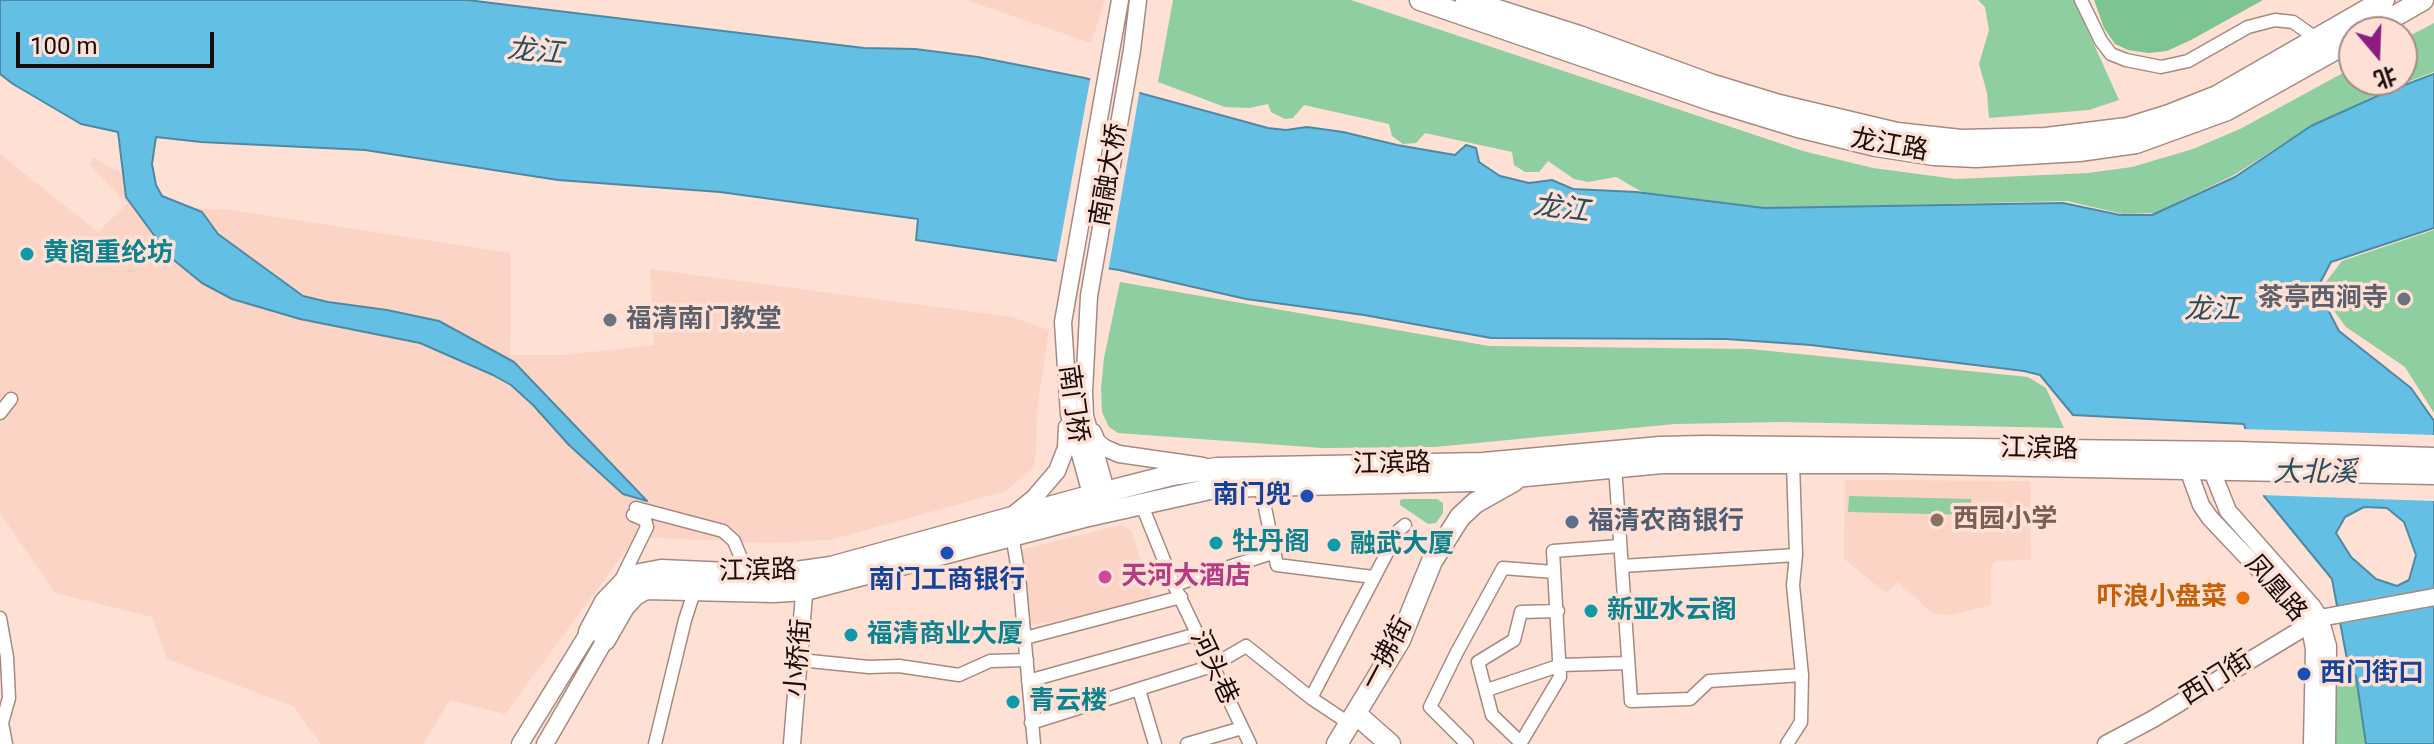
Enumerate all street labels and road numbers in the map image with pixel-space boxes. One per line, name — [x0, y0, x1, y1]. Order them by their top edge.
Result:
street label: 南融大桥 — [1086, 121, 1134, 229]
street label: 龙江路 — [1848, 124, 1930, 168]
street label: 南门桥 — [1051, 363, 1093, 445]
street label: 江滨路 — [2000, 434, 2078, 466]
street label: 江滨路 — [1353, 449, 1431, 481]
street label: 凤凰路 — [2238, 549, 2312, 629]
street label: 江滨路 — [719, 556, 797, 588]
street label: 一拂街 — [1356, 612, 1420, 696]
street label: 小桥街 — [781, 618, 819, 698]
street label: 河头巷 — [1182, 626, 1244, 710]
street label: 西门街 — [2176, 645, 2258, 713]

